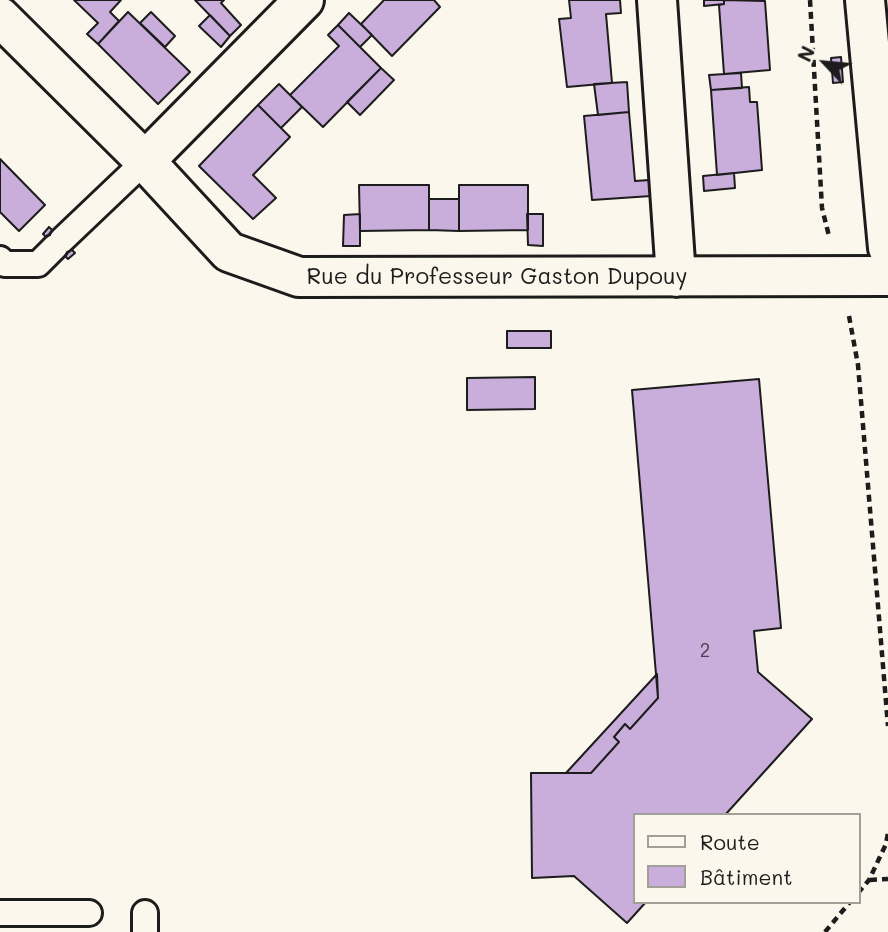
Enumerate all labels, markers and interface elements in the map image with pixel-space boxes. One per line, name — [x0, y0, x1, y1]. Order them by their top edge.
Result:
north arrow — [790, 28, 860, 98]
text: N — [791, 42, 820, 66]
street label: Rue du Professeur Gaston Dupouy — [306, 263, 688, 291]
house number: 2 — [700, 640, 710, 662]
legend — [632, 813, 860, 904]
text: Route — [700, 828, 760, 855]
text: Bâtiment — [700, 863, 792, 890]

